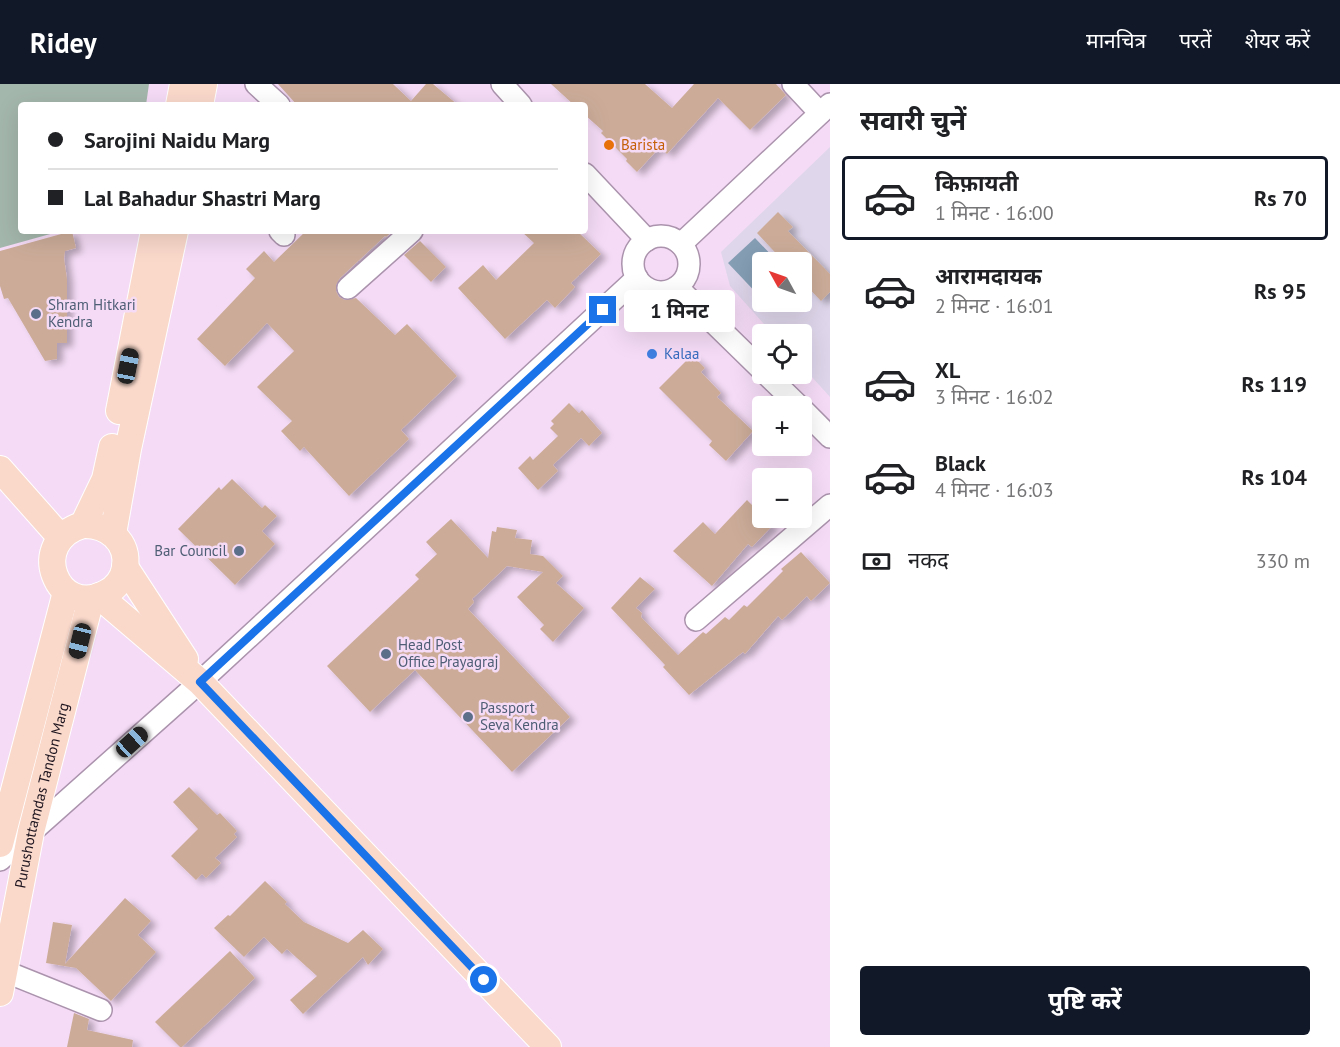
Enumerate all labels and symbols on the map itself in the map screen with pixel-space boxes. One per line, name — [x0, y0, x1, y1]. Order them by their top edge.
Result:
place label: Barista — [621, 135, 665, 154]
marker: Barista — [602, 138, 616, 152]
north arrow — [752, 252, 812, 312]
callout: 1 मिनट — [624, 289, 735, 331]
place label: Shram Hitkari Kendra — [48, 295, 136, 331]
route end — [589, 296, 616, 323]
marker: Shram Hitkari Kendra — [29, 307, 43, 321]
place label: Kalaa — [664, 344, 699, 363]
car — [116, 347, 140, 385]
marker: Kalaa — [645, 347, 659, 361]
place label: Bar Council — [154, 541, 228, 560]
marker: Bar Council — [232, 544, 246, 558]
car — [67, 621, 93, 661]
place label: Head Post Office Prayagraj — [398, 635, 499, 671]
marker: Head Post Office Prayagraj — [379, 647, 393, 661]
place label: Passport Seva Kendra — [480, 698, 559, 734]
street label: Purushottamdas Tandon Marg — [10, 701, 73, 890]
marker: Passport Seva Kendra — [461, 710, 475, 724]
car — [113, 723, 151, 761]
route start — [470, 966, 497, 993]

